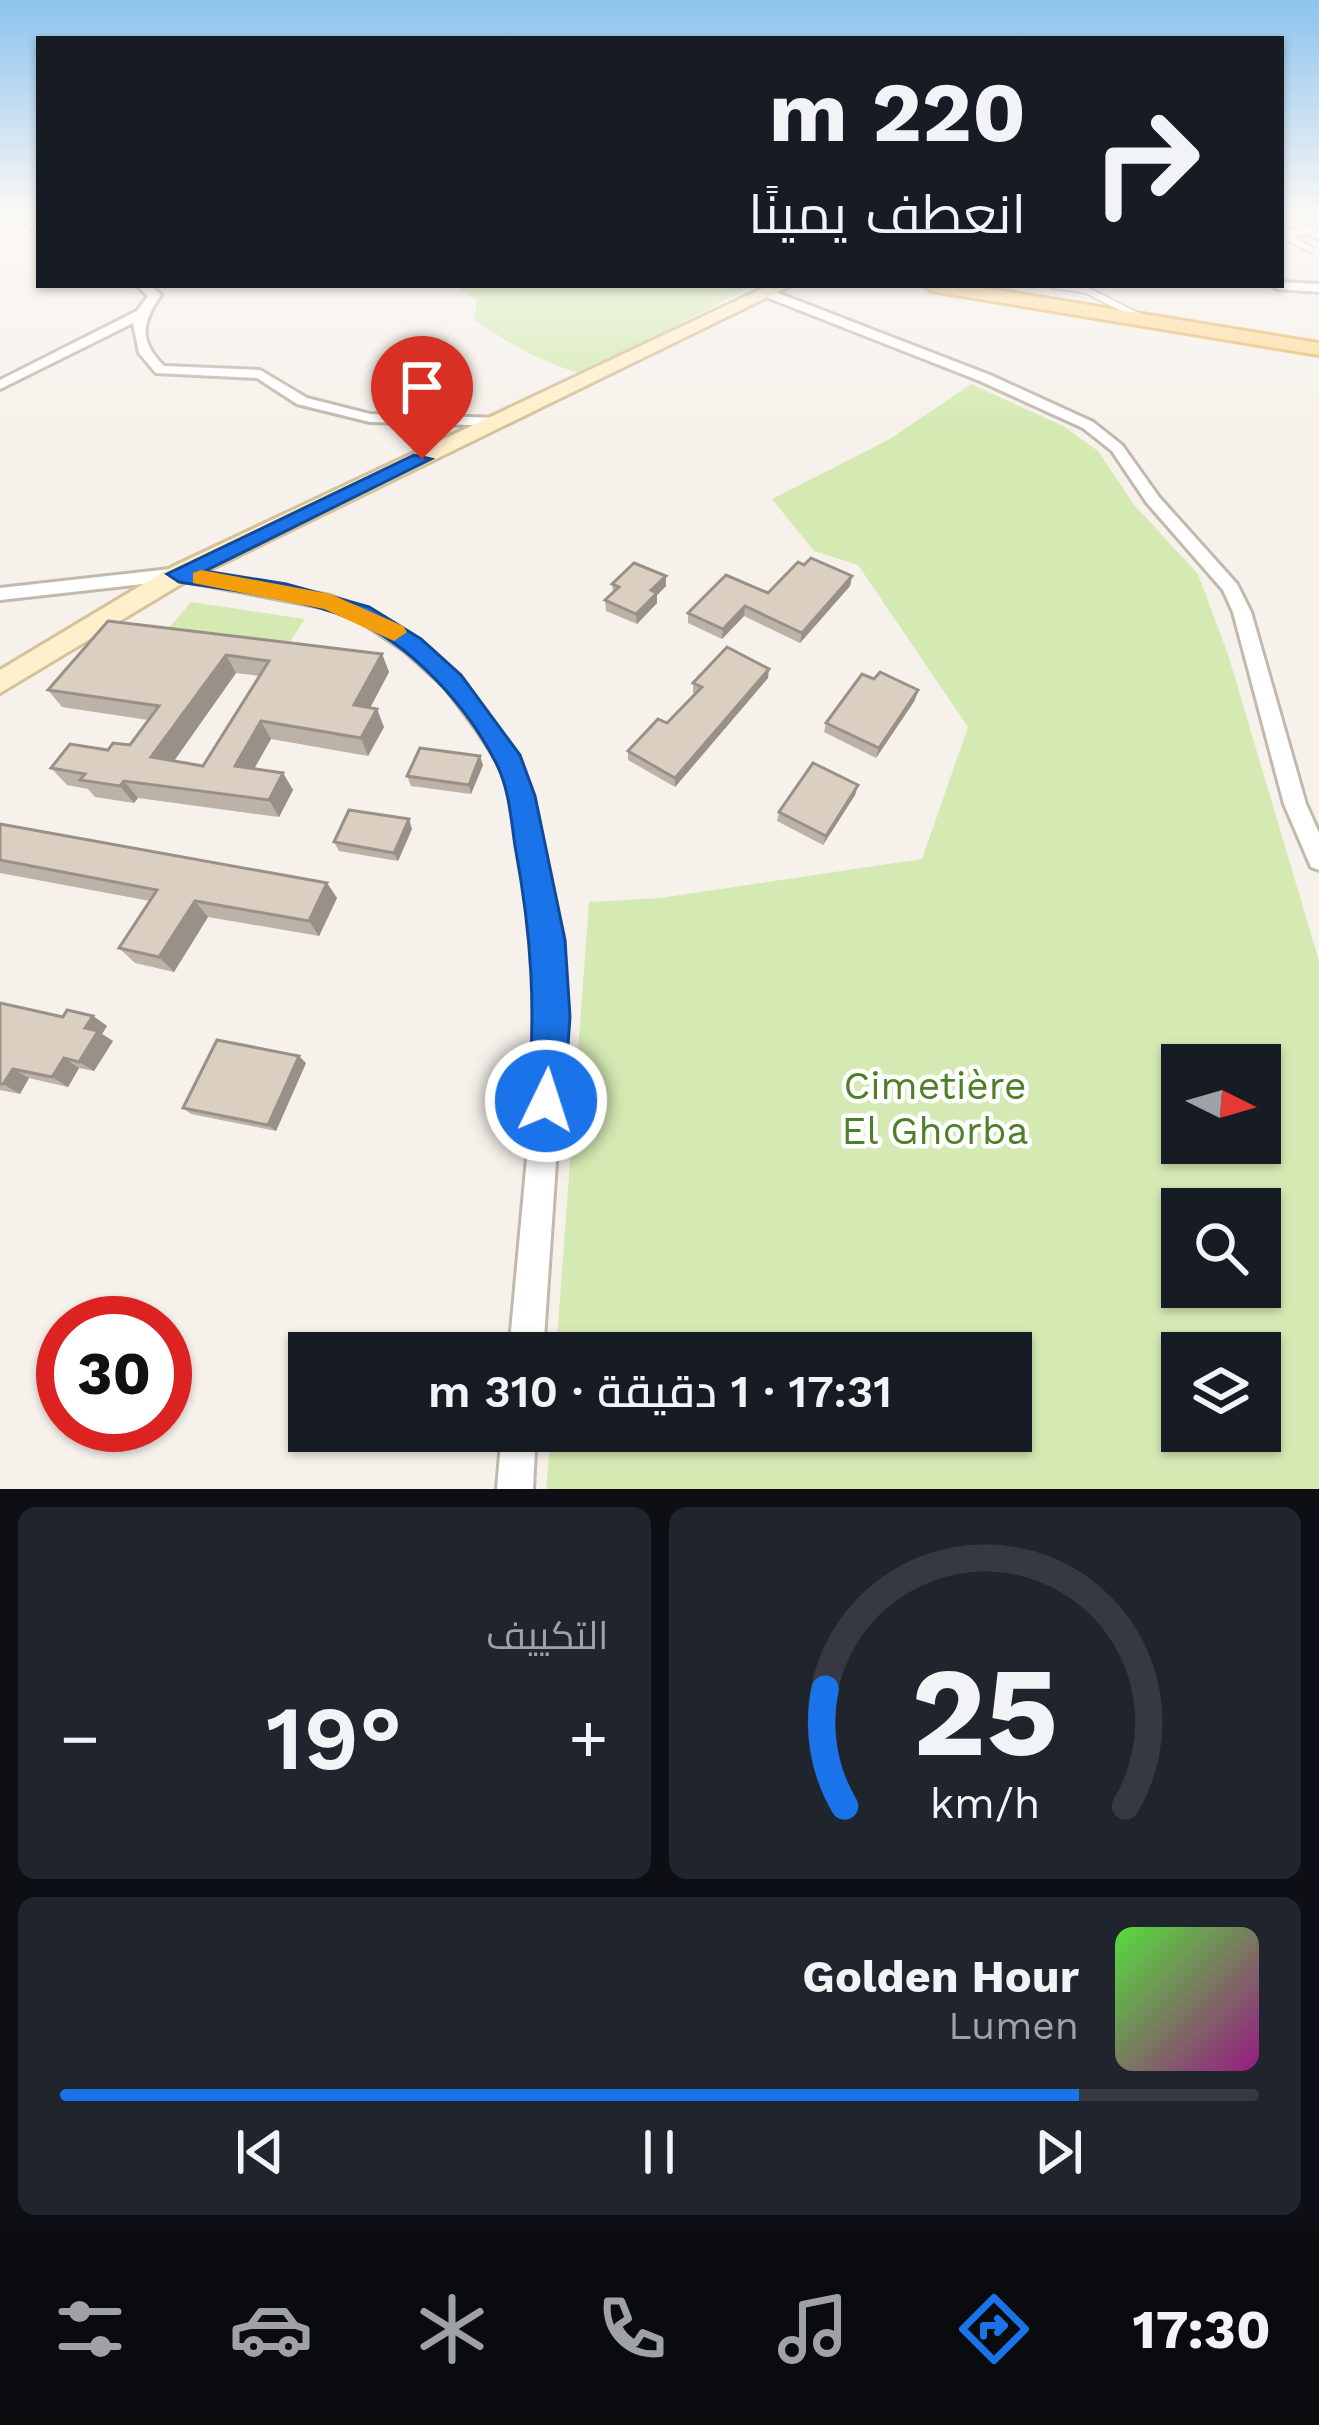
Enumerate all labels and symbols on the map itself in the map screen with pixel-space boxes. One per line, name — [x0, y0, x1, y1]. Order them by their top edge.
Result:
pin — [371, 336, 473, 459]
position arrow — [483, 1038, 609, 1164]
north arrow — [1161, 1044, 1281, 1164]
park label: Cimetière El Ghorba — [842, 1063, 1028, 1153]
speed limit sign: 30 — [36, 1296, 192, 1452]

